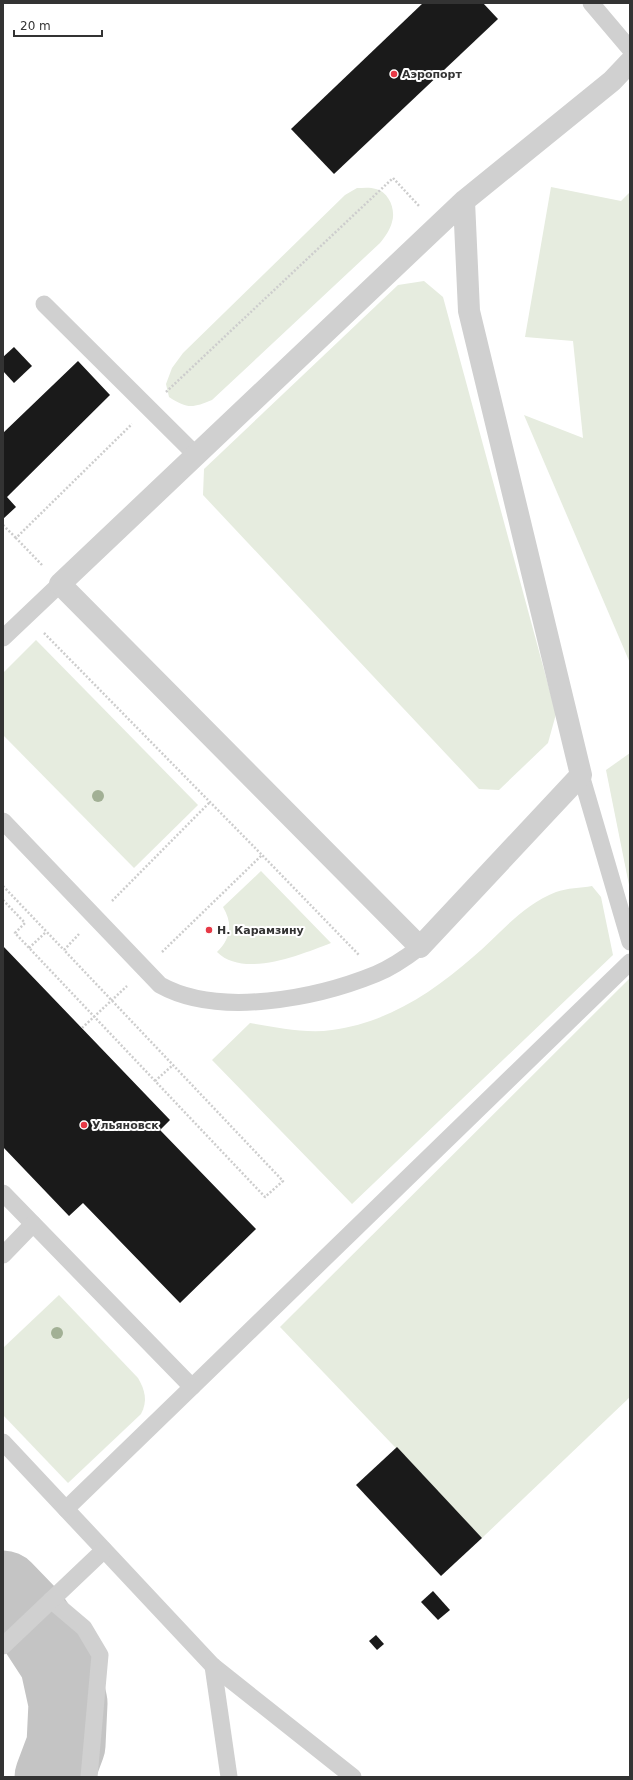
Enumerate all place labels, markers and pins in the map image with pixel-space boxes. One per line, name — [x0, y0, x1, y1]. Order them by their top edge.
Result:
place label: Аэропорт — [402, 68, 462, 81]
marker: Аэропорт — [389, 69, 399, 79]
place label: Н. Карамзину — [217, 924, 304, 937]
marker: Н. Карамзину — [204, 925, 214, 935]
place label: Ульяновск — [92, 1119, 159, 1132]
marker: Ульяновск — [79, 1120, 89, 1130]

